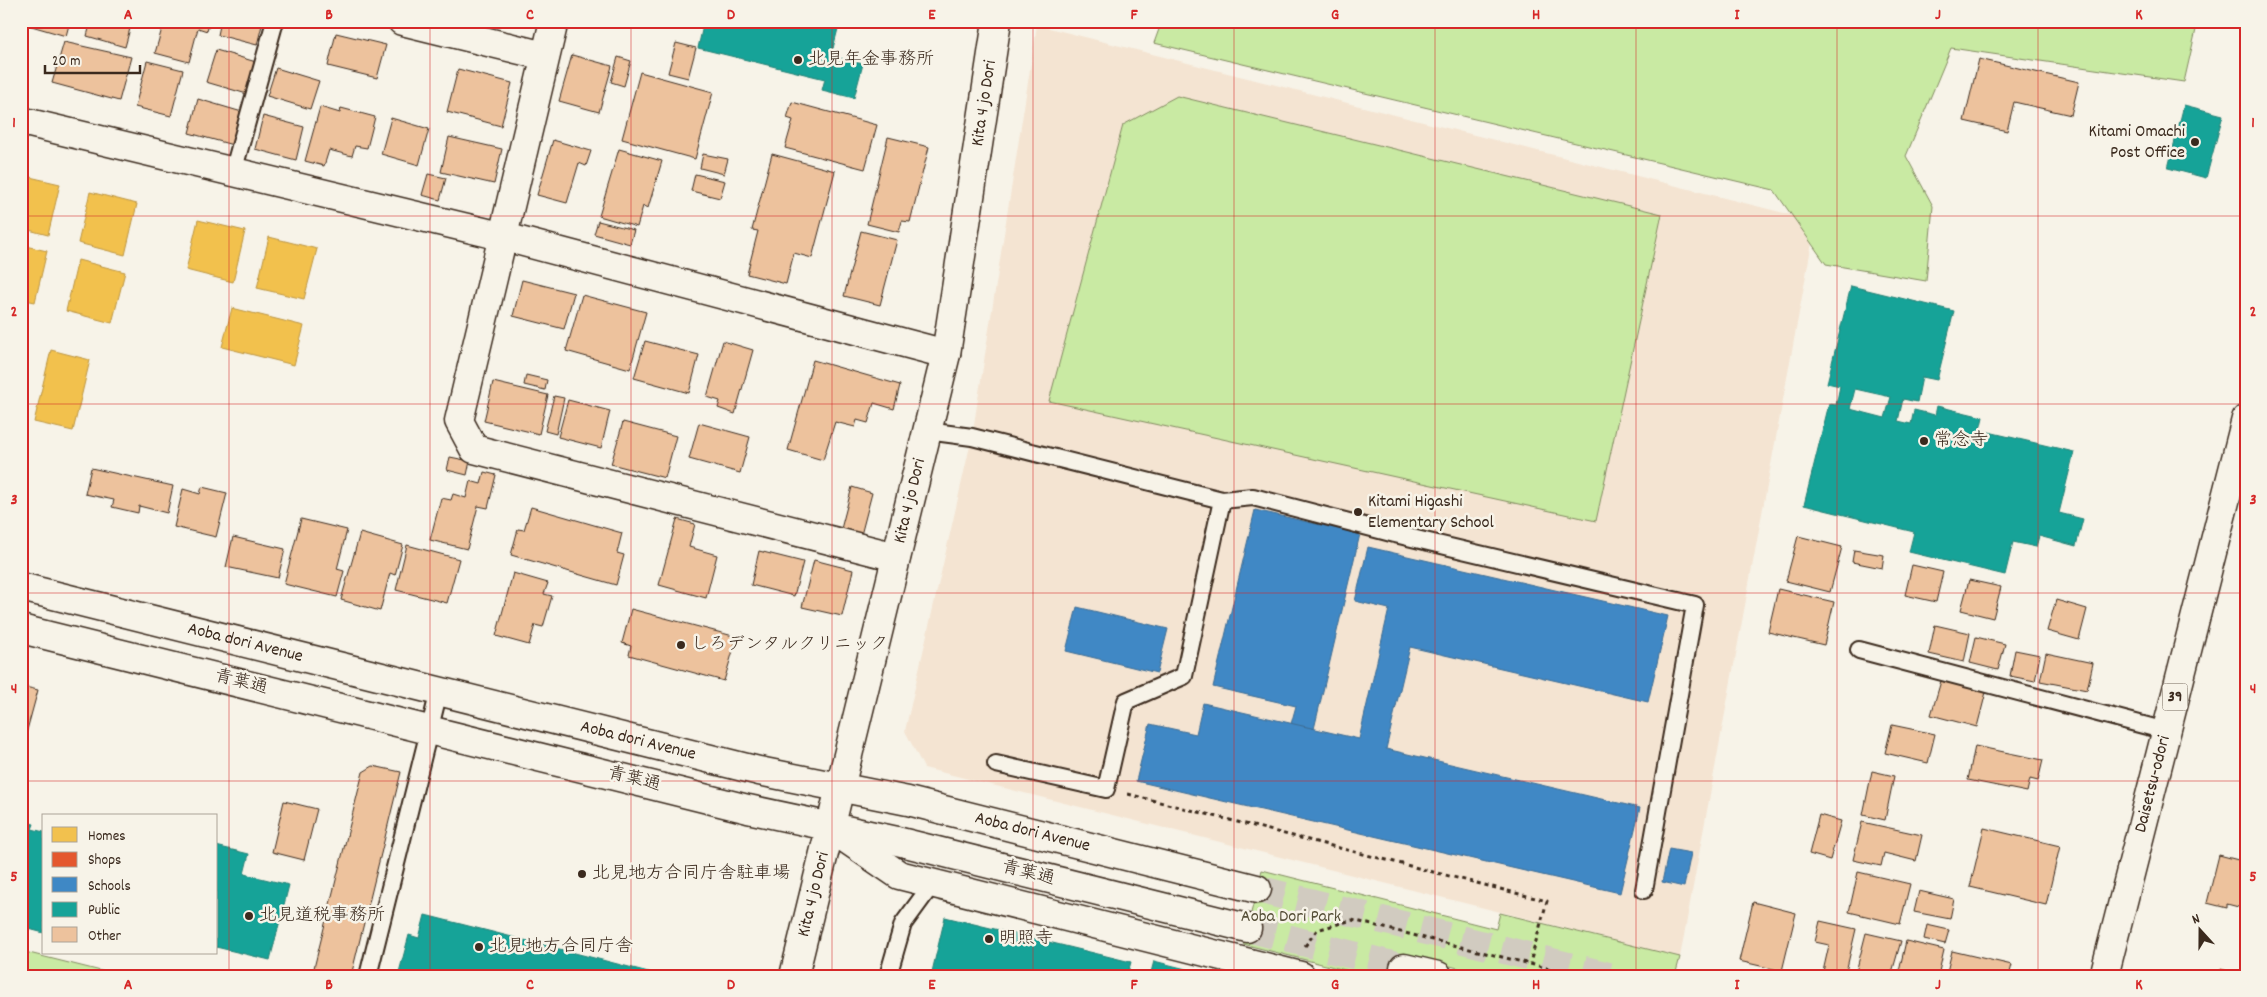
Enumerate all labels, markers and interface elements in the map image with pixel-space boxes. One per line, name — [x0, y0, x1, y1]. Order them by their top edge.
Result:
text: A — [124, 4, 133, 27]
text: B — [325, 4, 333, 27]
text: C — [526, 4, 534, 27]
text: D — [727, 4, 736, 27]
text: E — [928, 4, 936, 27]
text: F — [1130, 4, 1138, 27]
text: G — [1331, 4, 1339, 27]
text: H — [1532, 4, 1540, 27]
text: I — [1735, 4, 1741, 27]
text: J — [1935, 4, 1941, 27]
text: K — [2135, 4, 2143, 27]
scale bar — [45, 42, 140, 74]
place label: 北見年金事務所 — [808, 48, 934, 73]
text: 20 m — [52, 51, 80, 73]
marker: 北見年金事務所 — [792, 54, 804, 66]
street label: Kita 4 jo Dori — [965, 59, 1003, 148]
text: 1 — [12, 112, 16, 135]
text: 1 — [2251, 112, 2255, 135]
place label: Kitami Omachi Post Office — [2089, 120, 2185, 166]
marker: Kitami Omachi Post Office — [2189, 136, 2201, 148]
text: 2 — [11, 301, 18, 324]
text: 2 — [2250, 301, 2257, 324]
place label: 常念寺 — [1934, 429, 1988, 454]
marker: 常念寺 — [1918, 435, 1930, 447]
street label: Kita 4 jo Dori — [888, 456, 933, 546]
text: 3 — [10, 489, 18, 512]
text: 3 — [2249, 489, 2257, 512]
place label: Kitami Higashi Elementary School — [1368, 490, 1495, 536]
marker: Kitami Higashi Elementary School — [1352, 506, 1364, 518]
street label: Aoba dori Avenue — [185, 616, 306, 669]
place label: しろデンタルクリニック — [691, 633, 888, 658]
marker: しろデンタルクリニック — [675, 639, 687, 651]
street label: 青葉通 — [212, 664, 270, 702]
text: 4 — [11, 678, 17, 701]
text: 4 — [2250, 678, 2256, 701]
road number: 39 — [2162, 684, 2188, 710]
street label: Aoba dori Avenue — [578, 714, 698, 767]
street label: Daisetsu-odori — [2129, 733, 2177, 835]
street label: 青葉通 — [605, 761, 663, 799]
street label: Aoba dori Avenue — [972, 806, 1093, 859]
legend — [42, 814, 218, 954]
text: Homes — [88, 826, 126, 848]
street label: Kita 4 jo Dori — [792, 849, 836, 939]
text: Shops — [88, 850, 121, 872]
street label: 青葉通 — [999, 855, 1057, 893]
place label: 北見地方合同庁舎駐車場 — [592, 862, 790, 887]
text: 5 — [10, 866, 18, 889]
text: 5 — [2249, 866, 2257, 889]
marker: 北見地方合同庁舎駐車場 — [576, 868, 588, 880]
text: Schools — [88, 876, 131, 898]
text: Public — [88, 900, 120, 922]
place label: 北見道税事務所 — [259, 904, 385, 929]
north arrow — [2174, 904, 2224, 954]
park label: Aoba Dori Park — [1241, 905, 1341, 930]
text: N — [2189, 909, 2203, 930]
marker: 北見道税事務所 — [243, 910, 255, 922]
text: Other — [88, 926, 122, 948]
place label: 明照寺 — [999, 927, 1053, 952]
marker: 明照寺 — [983, 933, 995, 945]
place label: 北見地方合同庁舎 — [489, 935, 633, 960]
marker: 北見地方合同庁舎 — [473, 941, 485, 953]
text: A — [124, 974, 133, 997]
text: B — [325, 974, 333, 997]
text: C — [526, 974, 534, 997]
text: D — [727, 974, 736, 997]
text: E — [928, 974, 936, 997]
text: F — [1130, 974, 1138, 997]
text: G — [1331, 974, 1339, 997]
text: H — [1532, 974, 1540, 997]
text: I — [1735, 974, 1741, 997]
text: J — [1935, 974, 1941, 997]
text: K — [2135, 974, 2143, 997]

